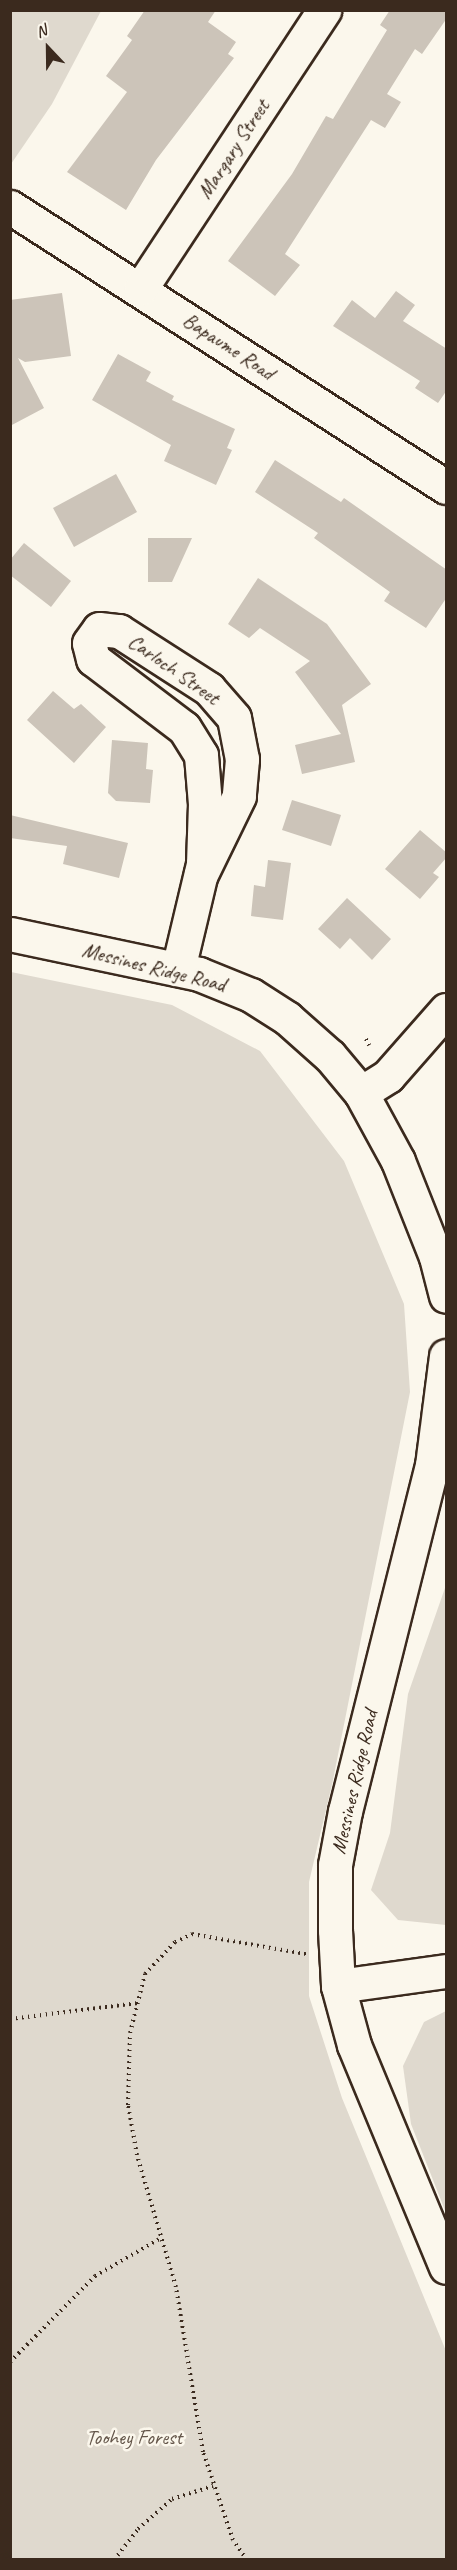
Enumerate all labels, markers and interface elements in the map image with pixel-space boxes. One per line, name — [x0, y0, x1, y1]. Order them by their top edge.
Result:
north arrow — [18, 18, 78, 78]
text: N — [33, 20, 50, 42]
street label: Margary Street — [192, 95, 274, 203]
street label: Bapaume Road — [178, 307, 280, 385]
street label: Carloch Street — [123, 628, 225, 710]
street label: Messines Ridge Road — [80, 937, 228, 997]
street label: Messines Ridge Road — [325, 1708, 383, 1856]
park label: Toohey Forest — [86, 2424, 182, 2450]

